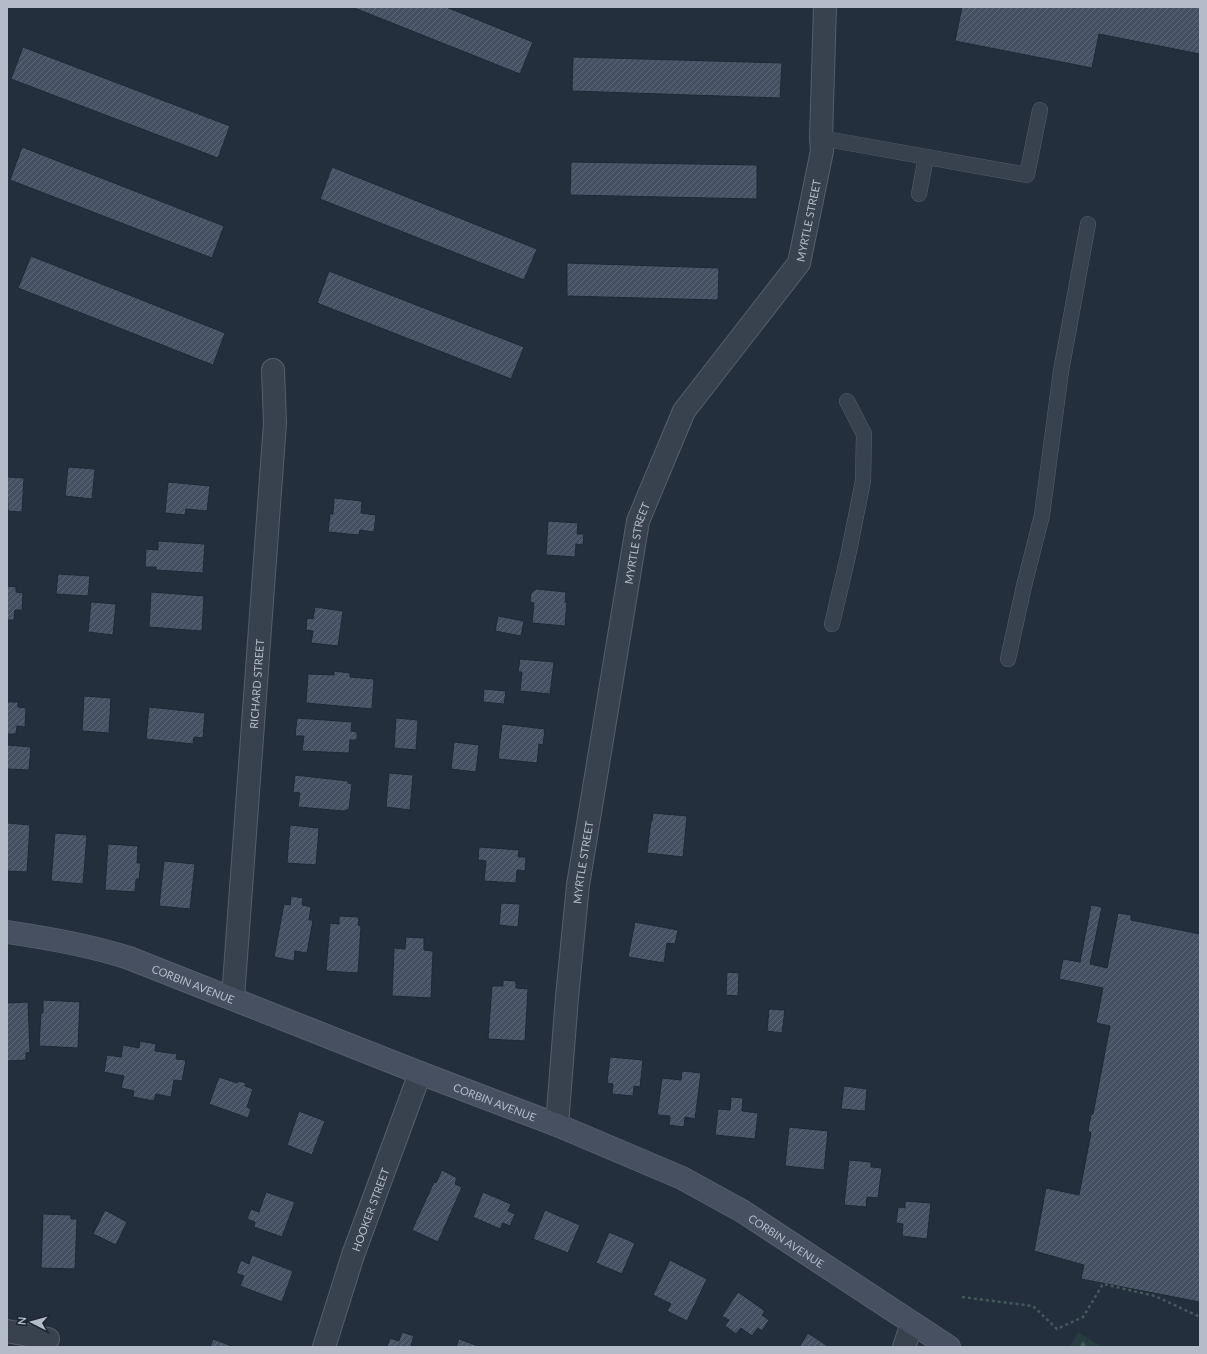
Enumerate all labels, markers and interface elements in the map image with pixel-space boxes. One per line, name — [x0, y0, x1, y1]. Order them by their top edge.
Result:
street label: MYRTLE STREET — [793, 178, 823, 263]
street label: MYRTLE STREET — [621, 500, 652, 585]
street label: RICHARD STREET — [246, 638, 266, 729]
street label: MYRTLE STREET — [570, 819, 595, 904]
street label: CORBIN AVENUE — [150, 961, 236, 1006]
street label: CORBIN AVENUE — [452, 1080, 538, 1123]
street label: HOOKER STREET — [348, 1165, 391, 1253]
street label: CORBIN AVENUE — [747, 1211, 827, 1270]
north arrow — [12, 1302, 52, 1342]
text: N — [15, 1316, 28, 1326]

